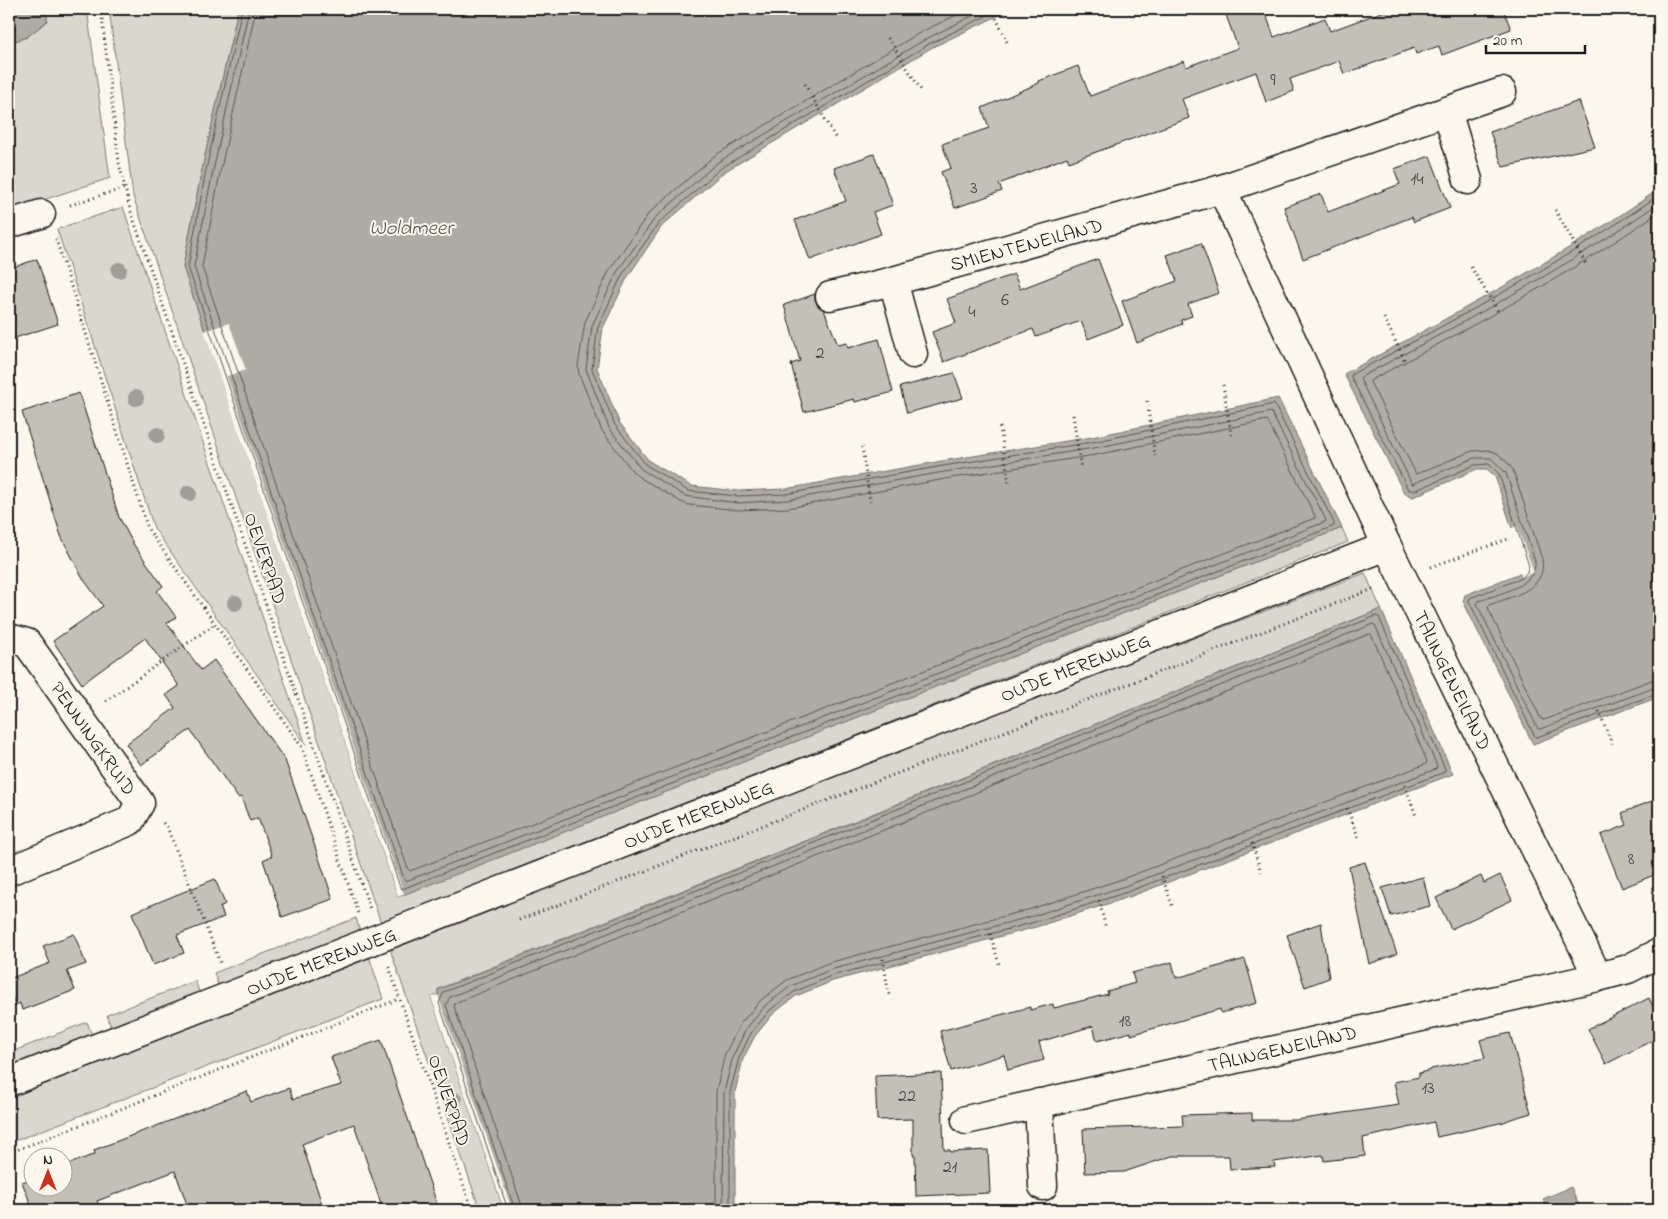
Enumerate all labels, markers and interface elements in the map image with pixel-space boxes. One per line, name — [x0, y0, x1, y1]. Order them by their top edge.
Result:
scale bar — [1486, 22, 1584, 54]
text: 20 m — [1493, 30, 1523, 52]
house number: 9 — [1270, 68, 1276, 94]
house number: 14 — [1410, 167, 1424, 193]
house number: 3 — [970, 176, 978, 202]
street label: SMIENTENEILAND — [947, 212, 1106, 281]
water label: Woldmeer — [369, 214, 455, 244]
house number: 6 — [1001, 288, 1009, 314]
house number: 4 — [968, 300, 976, 326]
house number: 2 — [816, 341, 825, 367]
street label: OEVERPAD — [234, 509, 293, 609]
street label: TALINGENEILAND — [1404, 606, 1497, 756]
street label: OUDE MERENWEG — [997, 627, 1155, 711]
street label: PENNINGKRUID — [42, 677, 142, 802]
street label: OUDE MERENWEG — [620, 774, 778, 858]
house number: 8 — [1628, 847, 1635, 873]
street label: OUDE MERENWEG — [243, 921, 401, 1005]
house number: 18 — [1119, 1009, 1131, 1035]
street label: TALINGENEILAND — [1205, 1019, 1360, 1082]
street label: OEVERPAD — [418, 1051, 477, 1151]
house number: 13 — [1421, 1076, 1435, 1102]
house number: 22 — [898, 1084, 916, 1110]
north arrow — [22, 1146, 72, 1196]
text: N — [43, 1150, 53, 1171]
house number: 21 — [943, 1155, 958, 1181]

